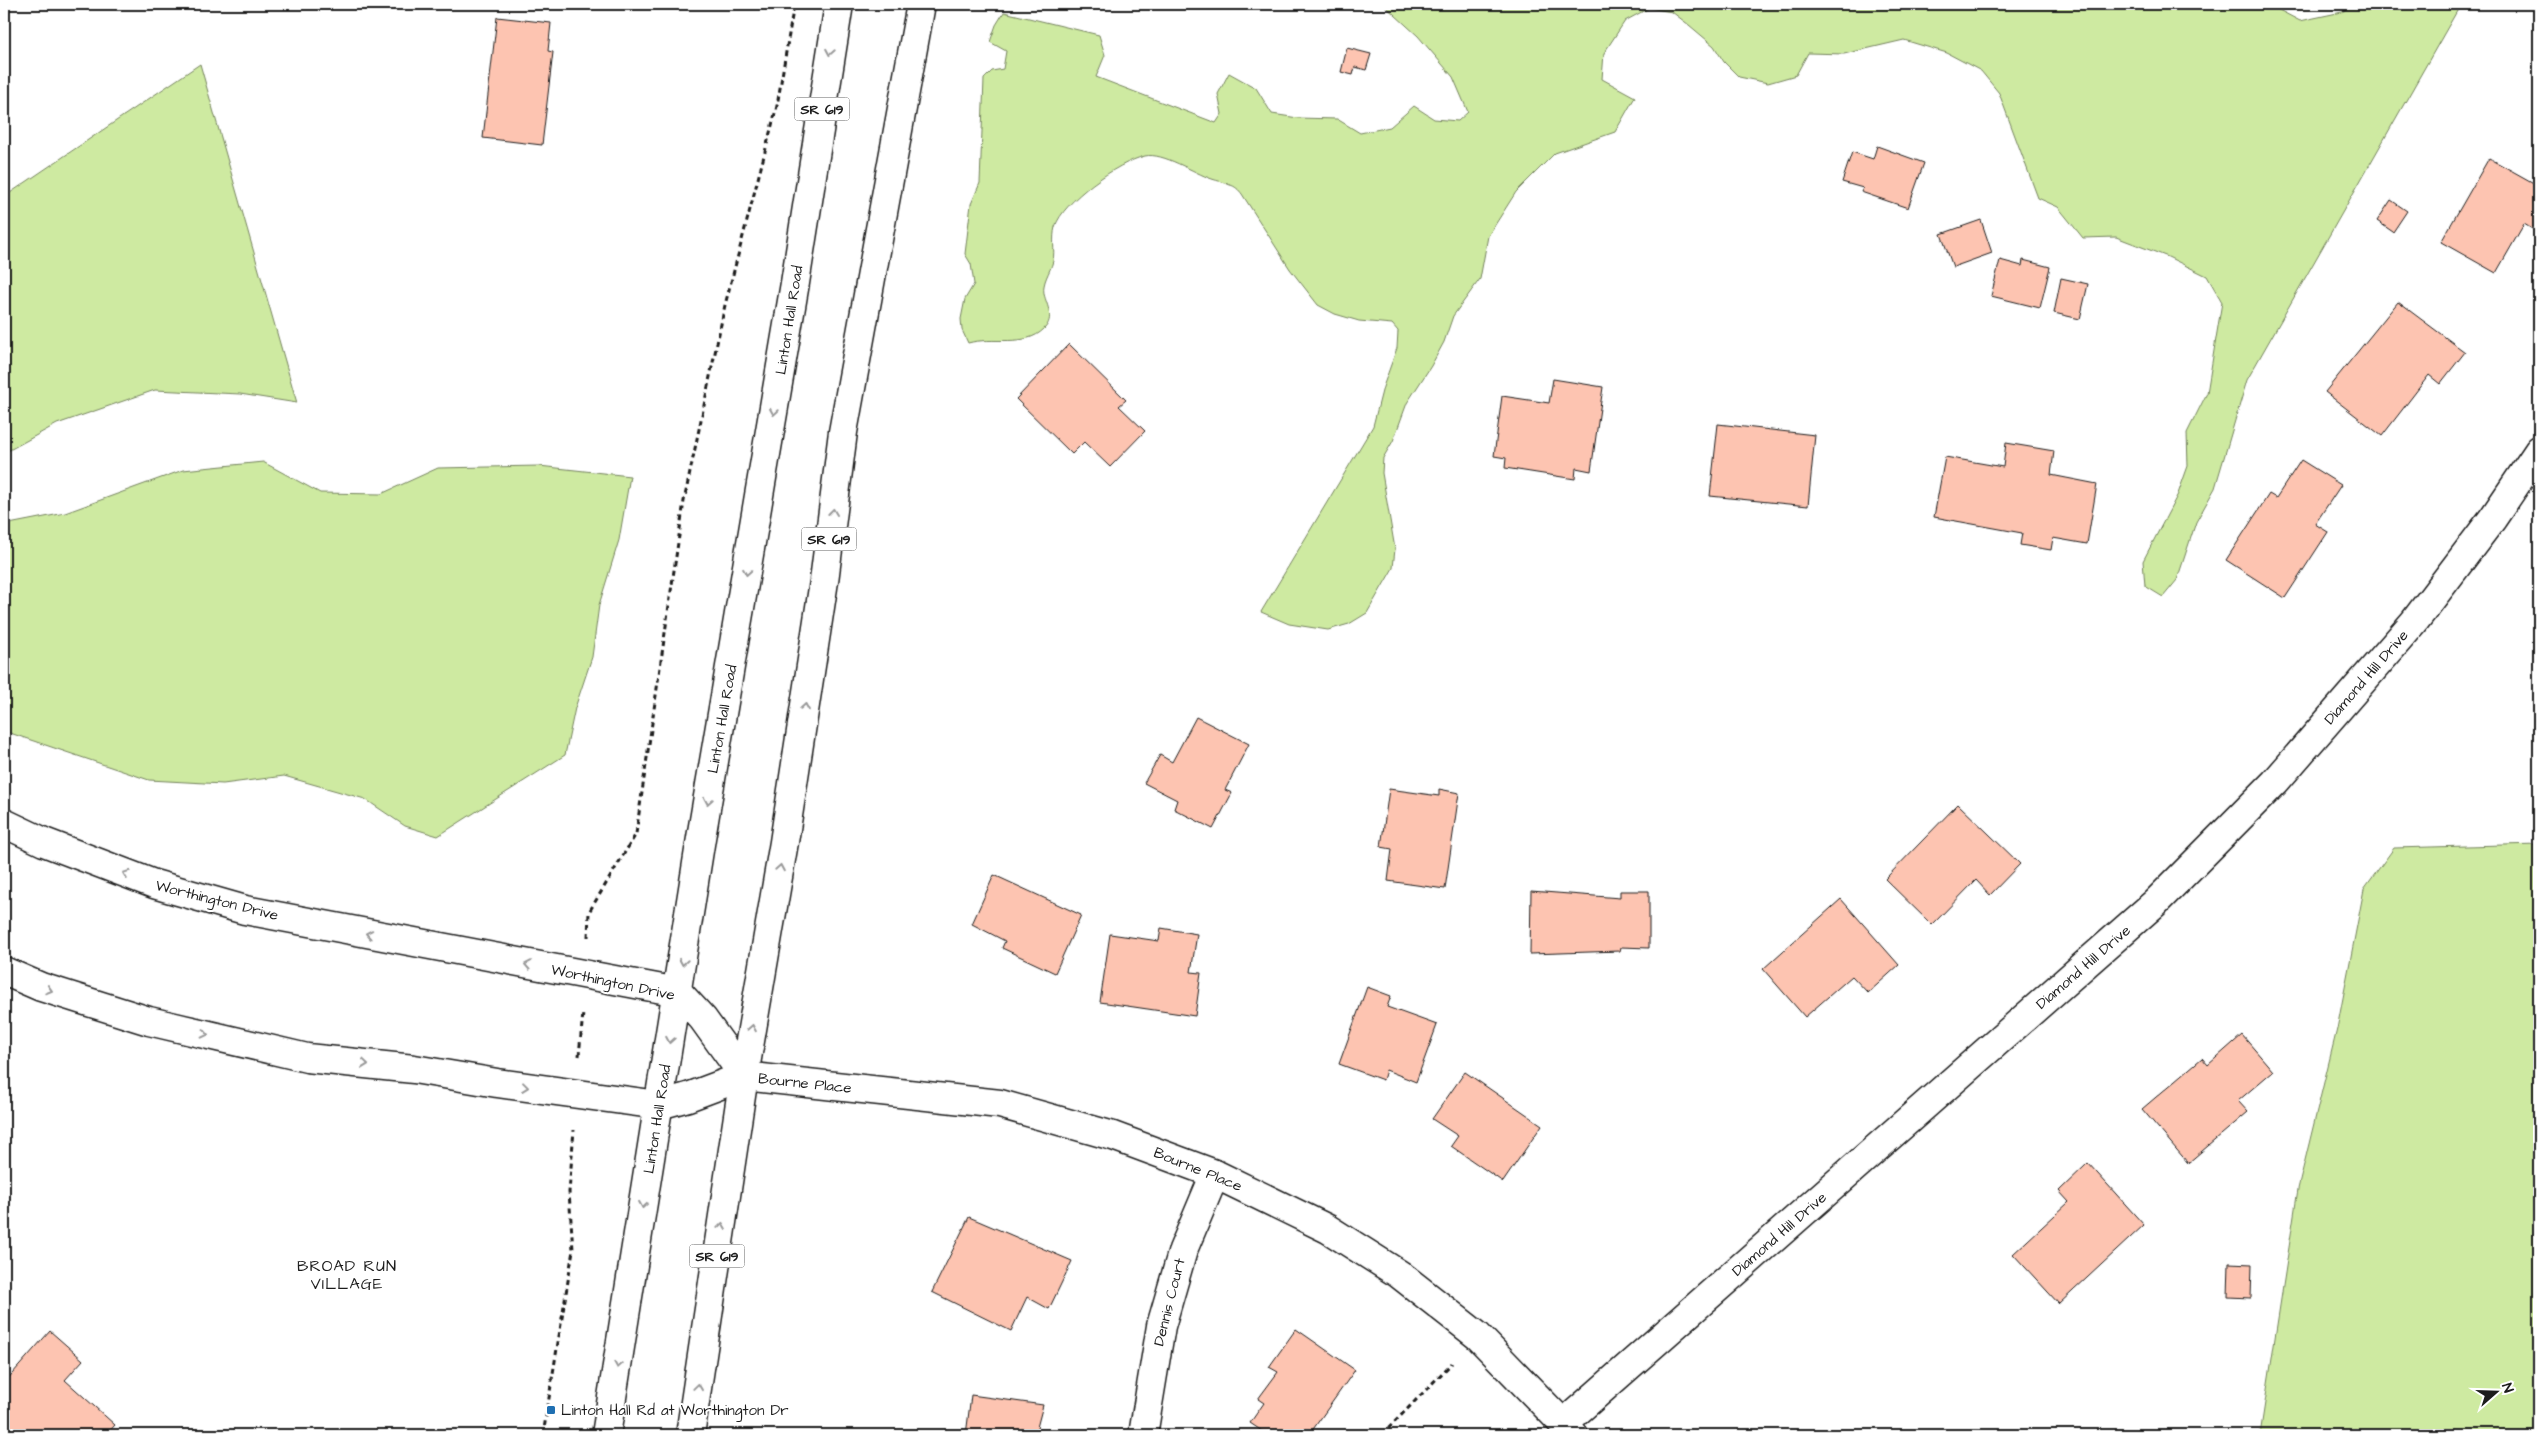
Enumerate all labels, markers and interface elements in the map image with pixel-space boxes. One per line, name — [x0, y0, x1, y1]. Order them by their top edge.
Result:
one-way arrow — [826, 47, 836, 56]
road number: SR 619 — [794, 98, 850, 120]
street label: Linton Hall Road — [771, 264, 809, 376]
one-way arrow — [769, 408, 780, 416]
one-way arrow — [827, 507, 838, 515]
road number: SR 619 — [802, 528, 856, 550]
one-way arrow — [743, 568, 753, 576]
street label: Diamond Hill Drive — [2319, 625, 2413, 729]
street label: Linton Hall Road — [703, 663, 742, 775]
one-way arrow — [799, 703, 809, 711]
one-way arrow — [703, 797, 713, 805]
one-way arrow — [774, 863, 784, 872]
one-way arrow — [123, 870, 131, 880]
street label: Worthington Drive — [153, 875, 281, 927]
street label: Diamond Hill Drive — [2031, 920, 2135, 1014]
one-way arrow — [364, 929, 373, 939]
one-way arrow — [678, 957, 688, 966]
street label: Worthington Drive — [549, 959, 677, 1007]
one-way arrow — [524, 960, 533, 970]
one-way arrow — [44, 984, 53, 994]
one-way arrow — [747, 1023, 757, 1032]
one-way arrow — [201, 1028, 210, 1039]
one-way arrow — [665, 1036, 675, 1045]
one-way arrow — [361, 1058, 369, 1069]
street label: Linton Hall Road — [639, 1063, 677, 1175]
street label: Bourne Place — [757, 1068, 853, 1099]
one-way arrow — [522, 1081, 530, 1092]
street label: Bourne Place — [1150, 1142, 1245, 1197]
street label: Diamond Hill Drive — [1727, 1187, 1831, 1281]
one-way arrow — [639, 1200, 649, 1209]
one-way arrow — [716, 1222, 726, 1231]
road number: SR 619 — [690, 1244, 744, 1268]
district label: BROAD RUN VILLAGE — [297, 1255, 397, 1295]
street label: Dennis Court — [1148, 1256, 1191, 1348]
one-way arrow — [613, 1361, 623, 1370]
north arrow — [2470, 1366, 2520, 1416]
text: N — [2496, 1380, 2518, 1396]
one-way arrow — [692, 1383, 702, 1391]
place label: Linton Hall Rd at Worthington Dr — [561, 1400, 789, 1422]
marker: Linton Hall Rd at Worthington Dr — [545, 1404, 557, 1416]

